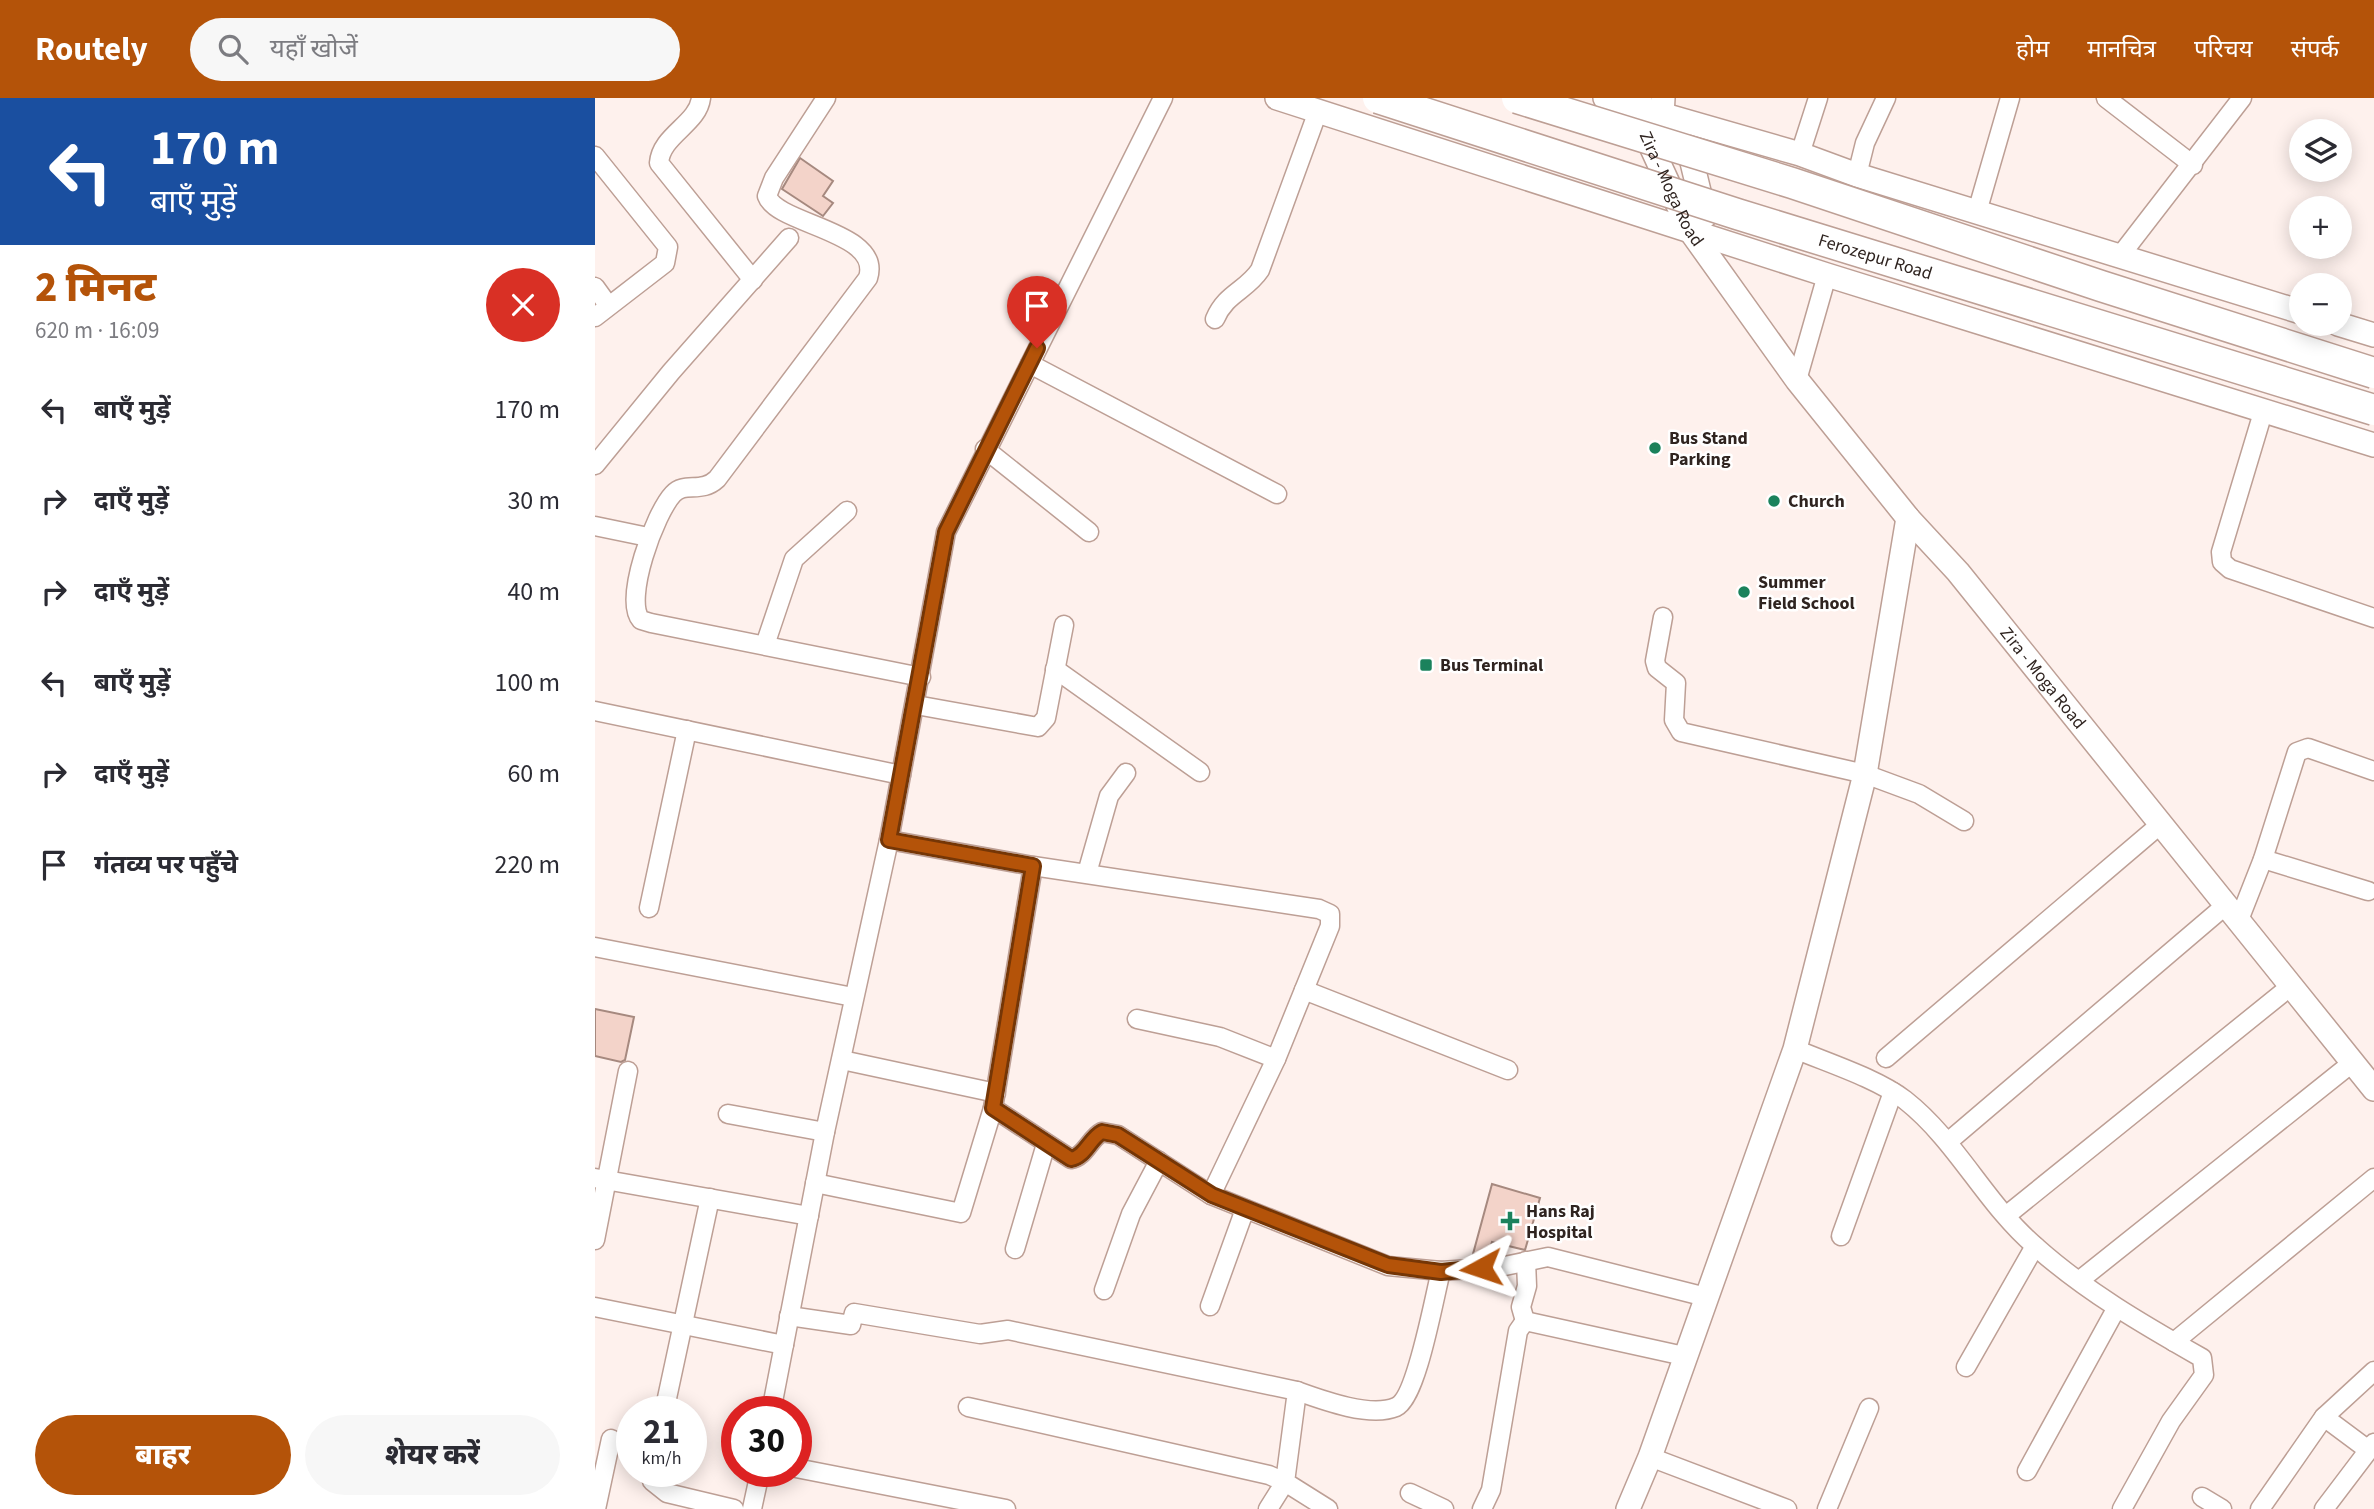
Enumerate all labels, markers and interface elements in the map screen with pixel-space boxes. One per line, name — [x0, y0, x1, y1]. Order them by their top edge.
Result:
search box — [190, 18, 680, 81]
text: Routely — [35, 26, 148, 73]
icon: search — [214, 30, 252, 68]
text: यहाँ खोजें — [270, 30, 358, 67]
text: होम — [2016, 32, 2049, 67]
text: मानचित्र — [2087, 32, 2156, 67]
text: परिचय — [2194, 32, 2253, 67]
text: संपर्क — [2291, 32, 2339, 67]
text: 170 m — [150, 114, 279, 184]
map controls — [2289, 119, 2352, 336]
button: layers — [2289, 119, 2352, 182]
icon: left — [35, 126, 126, 217]
street label: Zira - Moga Road — [1633, 127, 1710, 251]
text: बाएँ मुड़ें — [150, 179, 237, 225]
button: + — [2289, 196, 2352, 259]
street label: Ferozepur Road — [1815, 227, 1935, 286]
text: 2 मिनट — [35, 258, 156, 318]
button: close — [486, 268, 560, 342]
button: − — [2289, 273, 2352, 336]
pin — [1007, 276, 1067, 348]
icon: arrive — [1018, 287, 1056, 325]
text: 620 m · 16:09 — [35, 314, 159, 347]
icon: left — [35, 391, 73, 429]
text: बाएँ मुड़ें — [94, 391, 171, 428]
text: 170 m — [494, 391, 560, 428]
place label: Bus Stand Parking — [1669, 426, 1748, 472]
marker: Bus Stand Parking — [1647, 440, 1663, 456]
icon: right — [35, 482, 73, 520]
text: दाएँ मुड़ें — [94, 482, 169, 519]
text: 30 m — [507, 482, 560, 519]
place label: Church — [1788, 489, 1845, 514]
marker: Church — [1766, 493, 1782, 509]
place label: Summer Field School — [1758, 570, 1855, 616]
icon: right — [35, 573, 73, 611]
text: दाएँ मुड़ें — [94, 573, 169, 610]
text: 40 m — [507, 573, 560, 610]
marker: Summer Field School — [1736, 584, 1752, 600]
street label: Zira - Moga Road — [1994, 621, 2092, 734]
place label: Bus Terminal — [1440, 653, 1543, 678]
marker: Bus Terminal — [1418, 657, 1434, 673]
icon: left — [35, 664, 73, 702]
text: बाएँ मुड़ें — [94, 664, 171, 701]
text: 100 m — [494, 664, 560, 701]
icon: right — [35, 755, 73, 793]
text: दाएँ मुड़ें — [94, 755, 169, 792]
text: 60 m — [507, 755, 560, 792]
icon: arrive — [35, 846, 73, 884]
text: गंतव्य पर पहुँचे — [94, 846, 238, 883]
text: 220 m — [494, 846, 560, 883]
place label: Hans Raj Hospital — [1526, 1199, 1595, 1245]
marker: Hans Raj Hospital — [1500, 1211, 1520, 1231]
position arrow — [1444, 1231, 1518, 1305]
speed limit sign: 30 — [721, 1396, 812, 1487]
text: 21 — [643, 1407, 680, 1457]
button: बाहर — [35, 1415, 291, 1495]
button: शेयर करें — [305, 1415, 560, 1495]
text: km/h — [642, 1446, 681, 1471]

